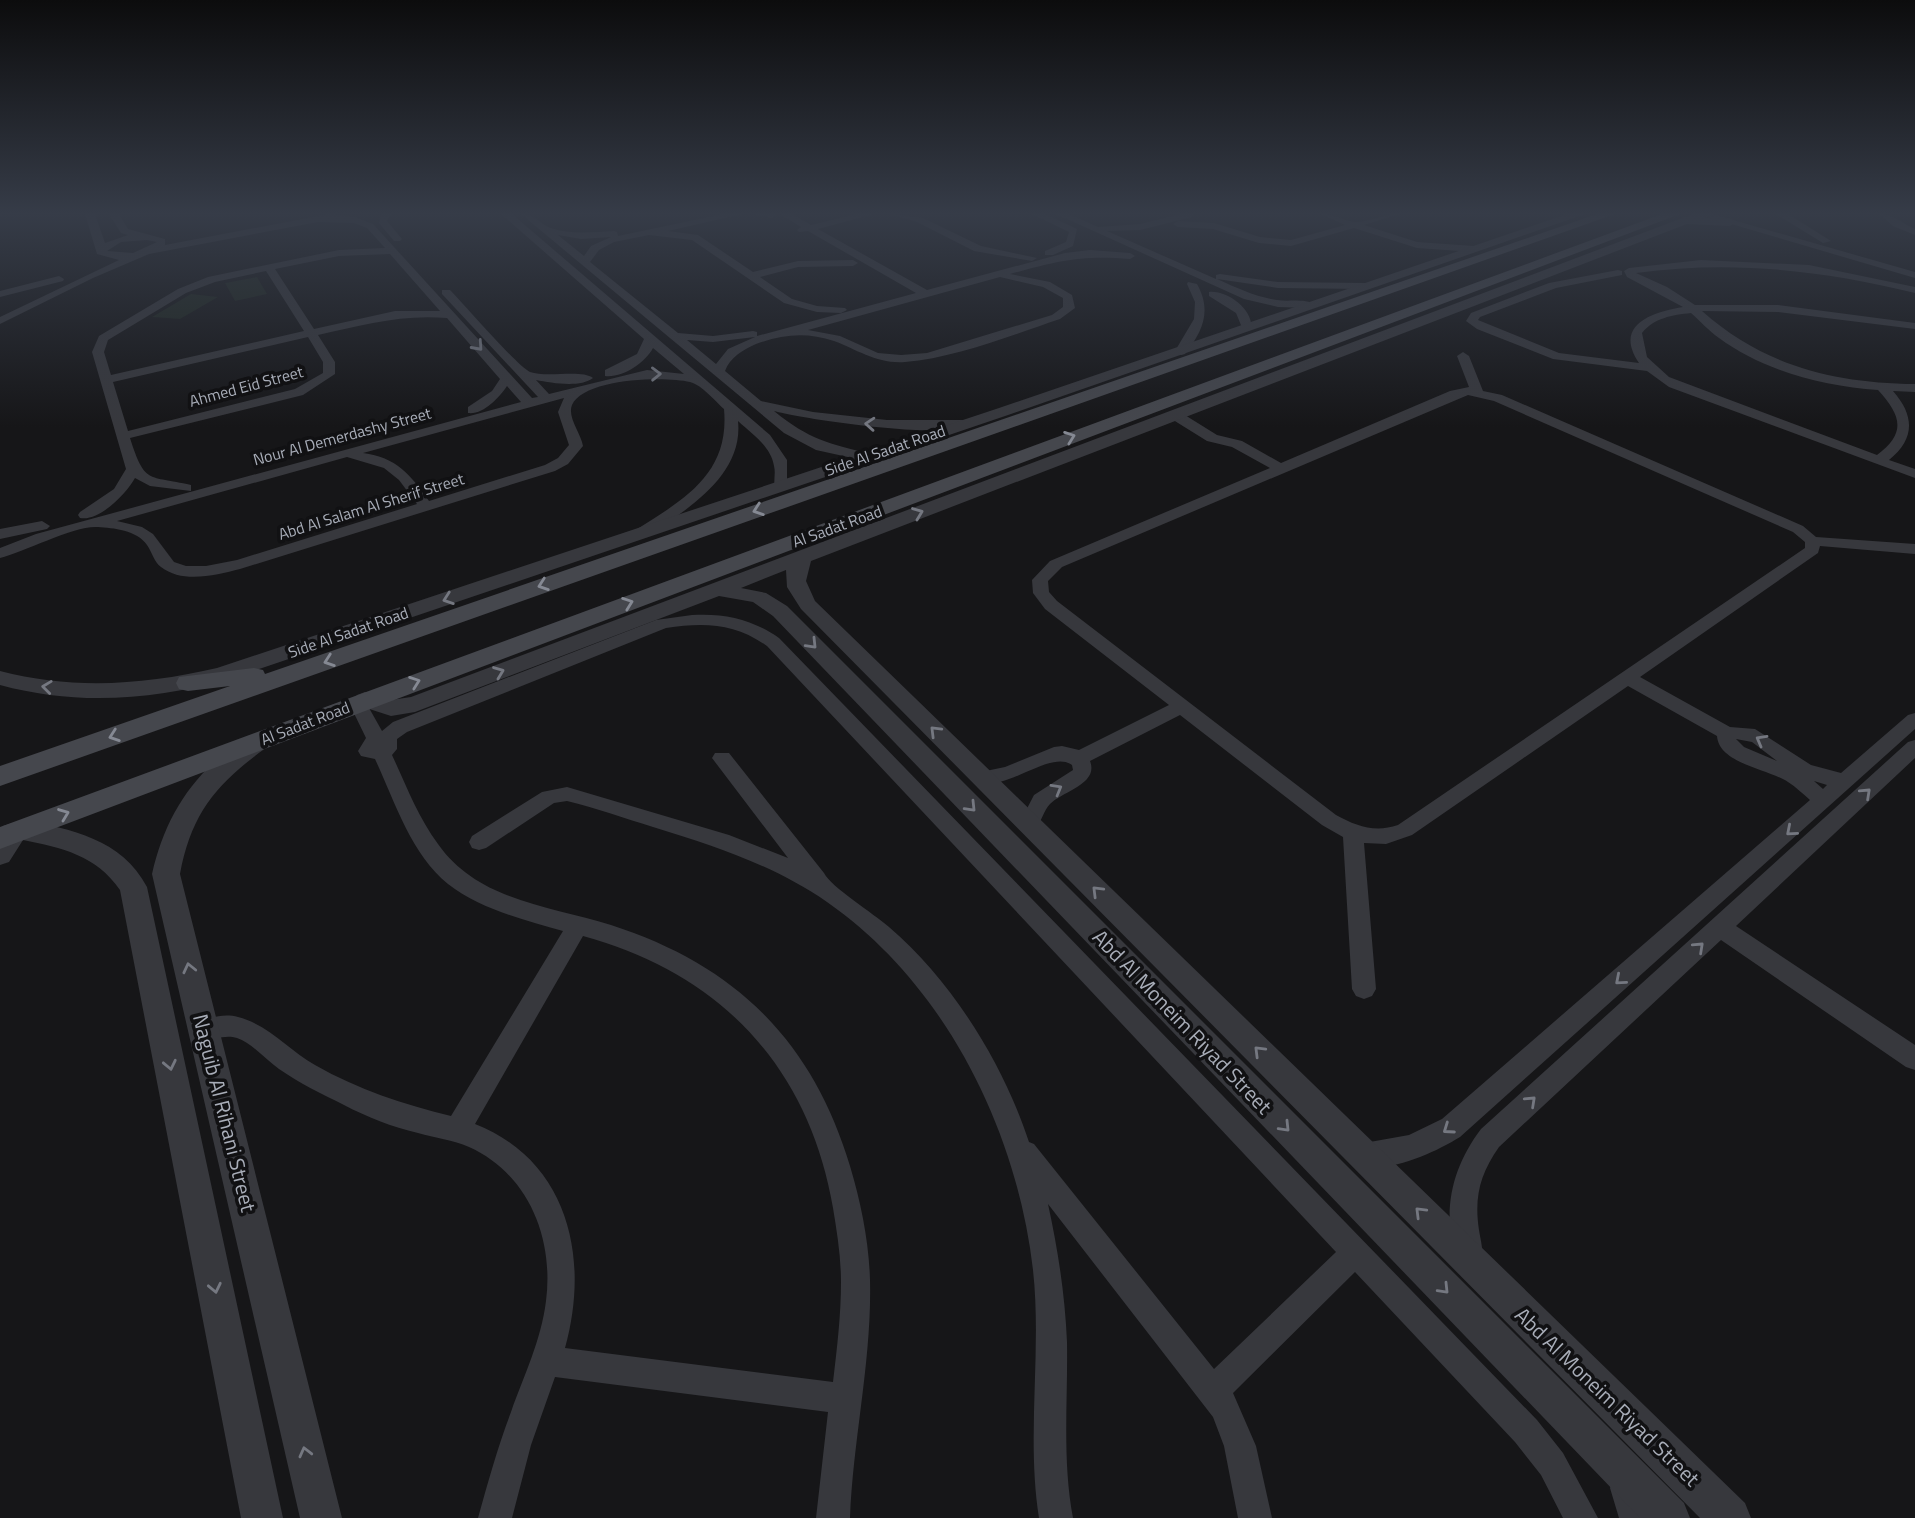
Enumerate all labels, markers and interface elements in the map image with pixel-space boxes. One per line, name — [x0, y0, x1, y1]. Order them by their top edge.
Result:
one-way arrow — [470, 338, 482, 351]
street label: Ahmed Eid Street — [186, 359, 306, 413]
one-way arrow — [651, 367, 662, 382]
street label: Nour Al Demerdashy Street — [250, 401, 434, 471]
one-way arrow — [864, 417, 875, 432]
street label: Side Al Sadat Road — [822, 418, 948, 482]
one-way arrow — [1064, 431, 1076, 445]
street label: Abd Al Salam Al Sherif Street — [275, 466, 467, 546]
street label: Al Sadat Road — [789, 499, 885, 553]
one-way arrow — [752, 502, 765, 516]
one-way arrow — [911, 507, 923, 521]
one-way arrow — [538, 577, 550, 591]
one-way arrow — [442, 591, 454, 605]
one-way arrow — [621, 597, 633, 611]
street label: Side Al Sadat Road — [285, 600, 411, 664]
one-way arrow — [804, 636, 817, 649]
one-way arrow — [323, 653, 335, 667]
one-way arrow — [493, 666, 505, 680]
one-way arrow — [408, 676, 420, 690]
one-way arrow — [42, 680, 53, 695]
street label: Al Sadat Road — [257, 695, 353, 751]
one-way arrow — [931, 727, 944, 740]
one-way arrow — [108, 728, 121, 742]
one-way arrow — [1756, 735, 1769, 749]
one-way arrow — [1049, 785, 1062, 798]
one-way arrow — [1858, 788, 1871, 801]
one-way arrow — [963, 799, 976, 812]
one-way arrow — [57, 808, 69, 822]
one-way arrow — [1787, 822, 1800, 835]
one-way arrow — [1093, 887, 1106, 900]
street label: Abd Al Moneim Riyad Street — [1086, 922, 1280, 1122]
one-way arrow — [1690, 942, 1703, 955]
one-way arrow — [183, 963, 197, 975]
one-way arrow — [1615, 972, 1628, 984]
street label: Naguib Al Rihani Street — [185, 1010, 265, 1216]
one-way arrow — [1255, 1047, 1267, 1059]
one-way arrow — [161, 1059, 176, 1071]
one-way arrow — [1523, 1096, 1536, 1109]
one-way arrow — [1276, 1119, 1289, 1132]
one-way arrow — [1443, 1121, 1456, 1133]
one-way arrow — [1416, 1208, 1428, 1220]
one-way arrow — [1436, 1281, 1449, 1294]
one-way arrow — [207, 1282, 222, 1294]
street label: Abd Al Moneim Riyad Street — [1508, 1299, 1708, 1494]
one-way arrow — [299, 1446, 313, 1458]

